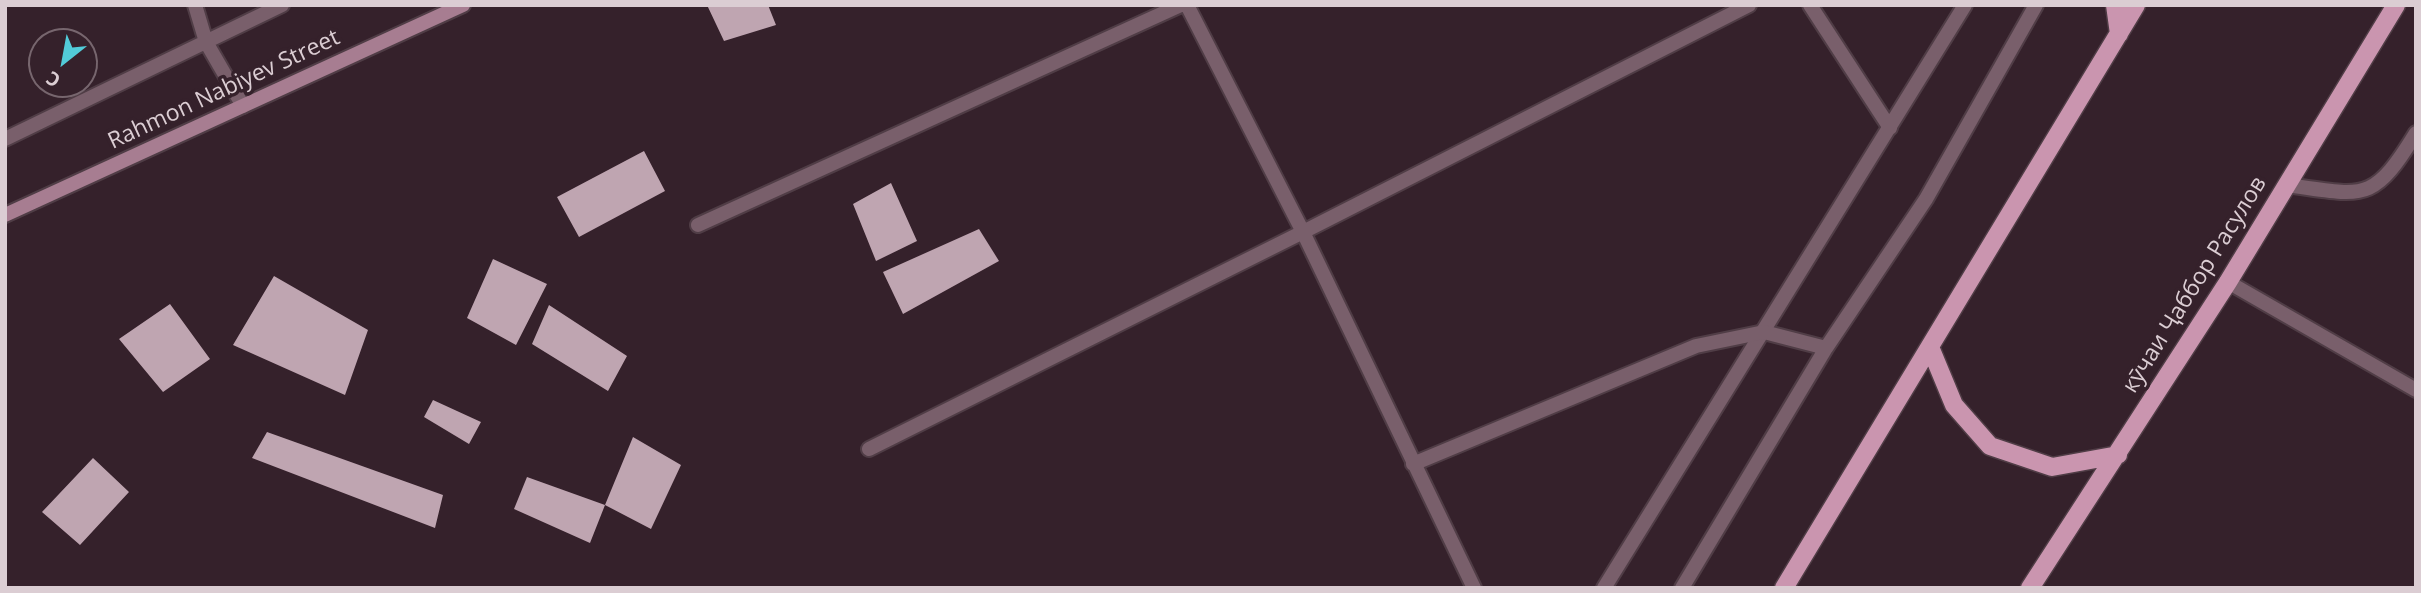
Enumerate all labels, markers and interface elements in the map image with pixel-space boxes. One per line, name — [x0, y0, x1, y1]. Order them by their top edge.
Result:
street label: Rahmon Nabiyev Street — [104, 24, 344, 156]
north arrow — [28, 28, 98, 98]
text: С — [41, 65, 65, 94]
street label: кӯчаи Ҷаббор Расулов — [2117, 172, 2273, 398]

